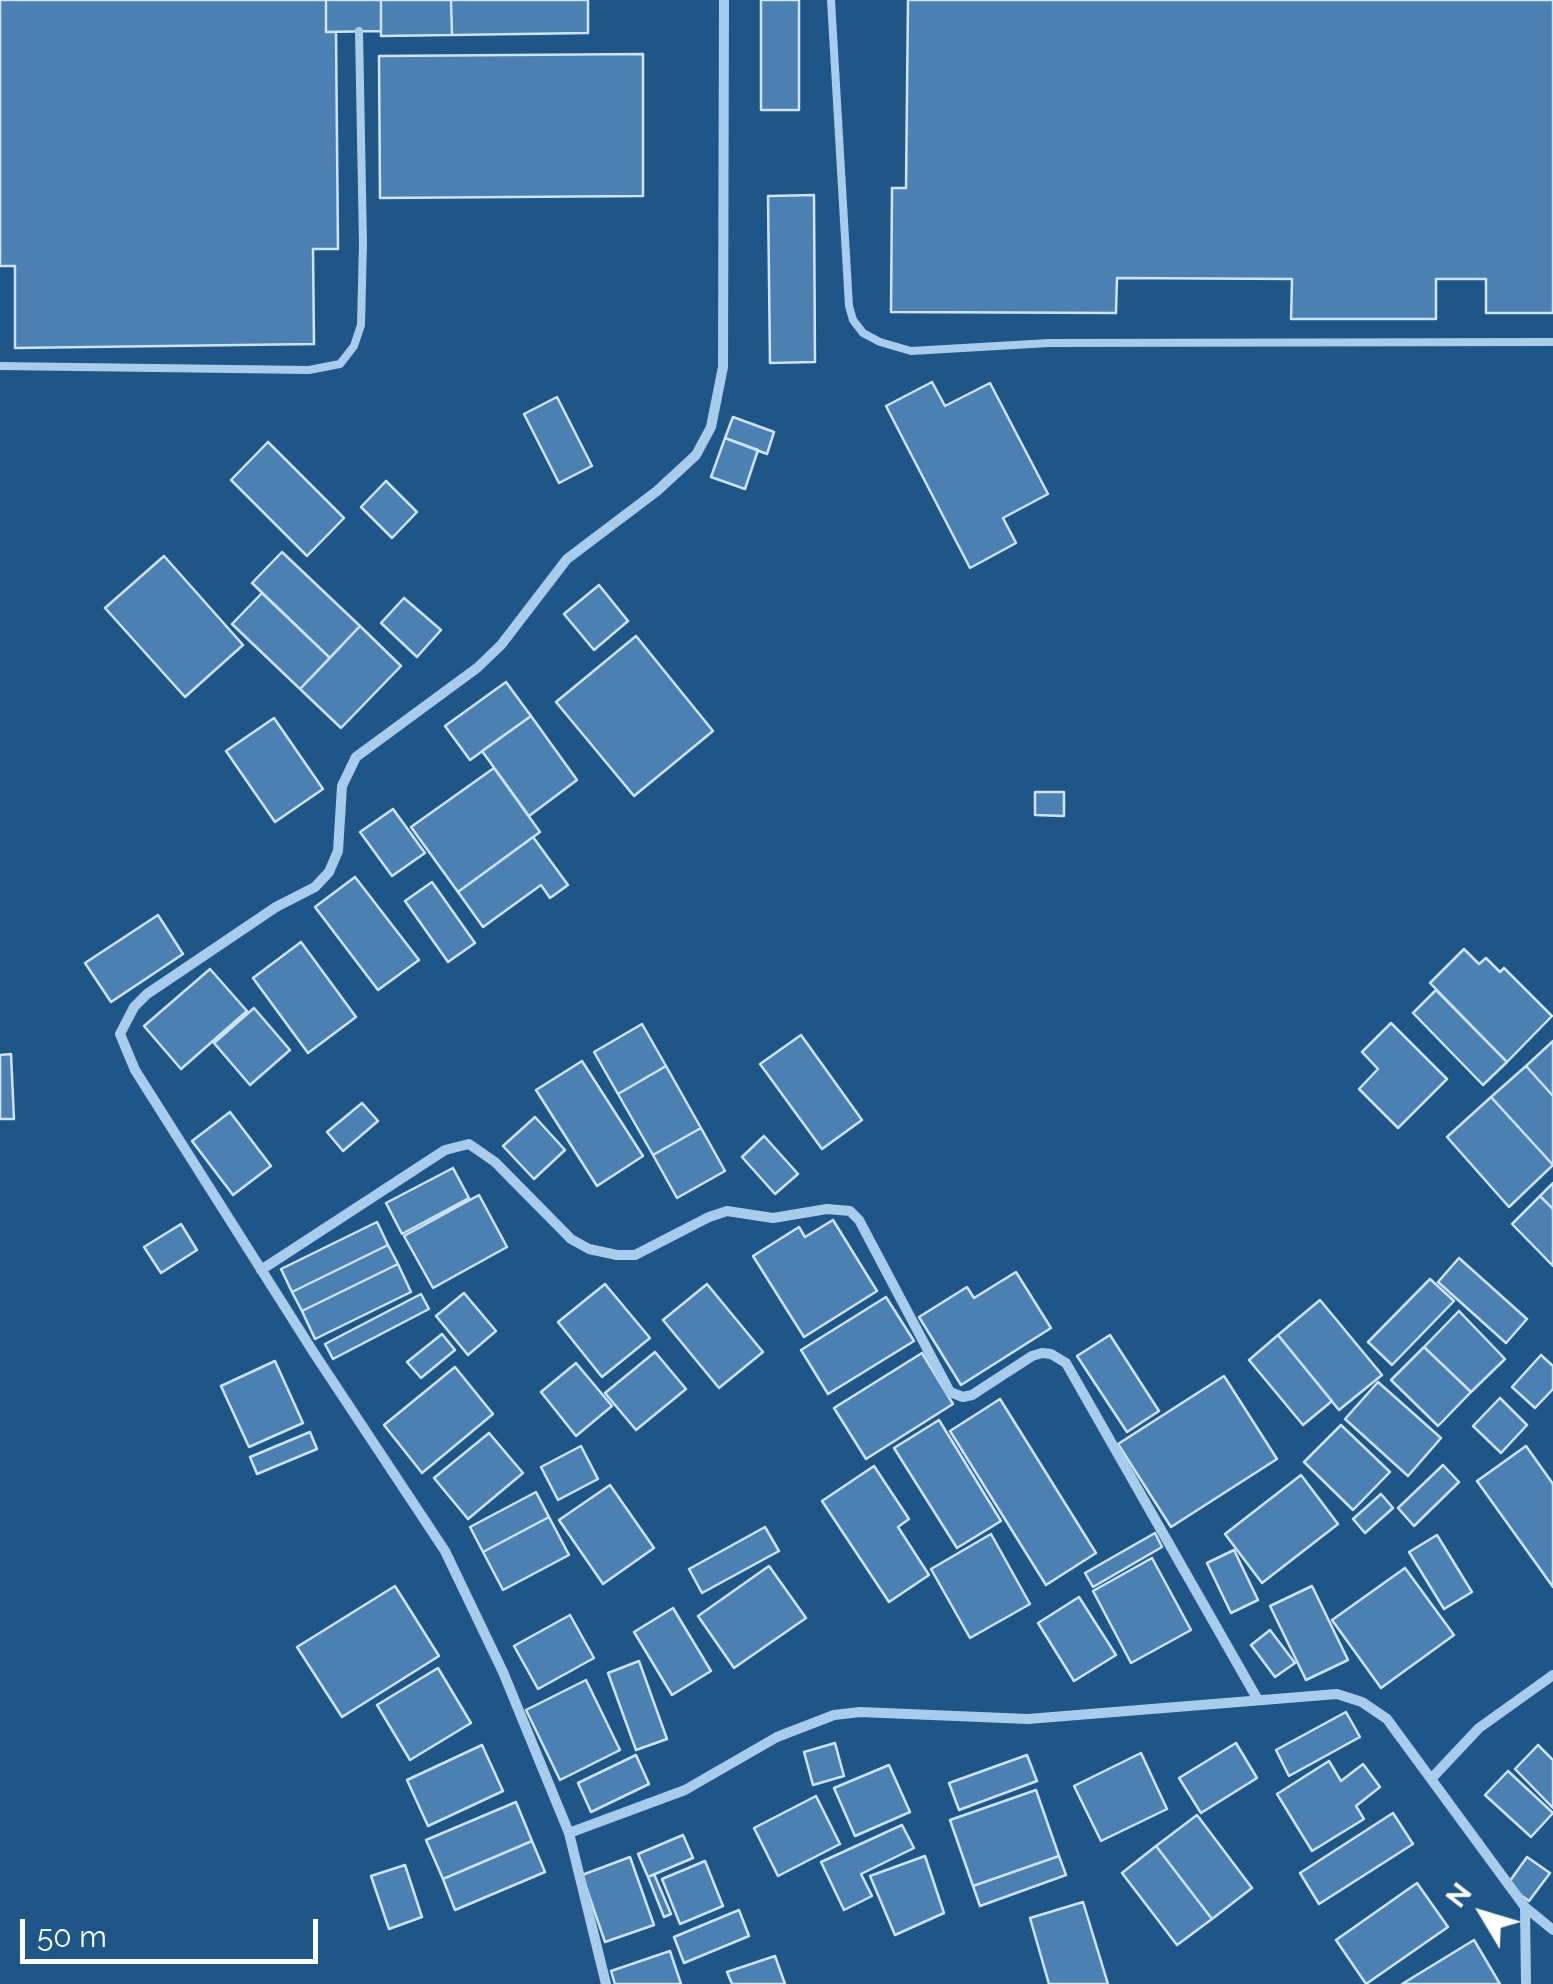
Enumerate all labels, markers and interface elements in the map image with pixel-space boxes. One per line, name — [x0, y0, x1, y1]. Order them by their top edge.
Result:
north arrow — [1433, 1864, 1533, 1964]
text: N — [1439, 1877, 1479, 1914]
scale bar — [25, 1899, 322, 1961]
text: 50 m — [37, 1919, 107, 1954]

